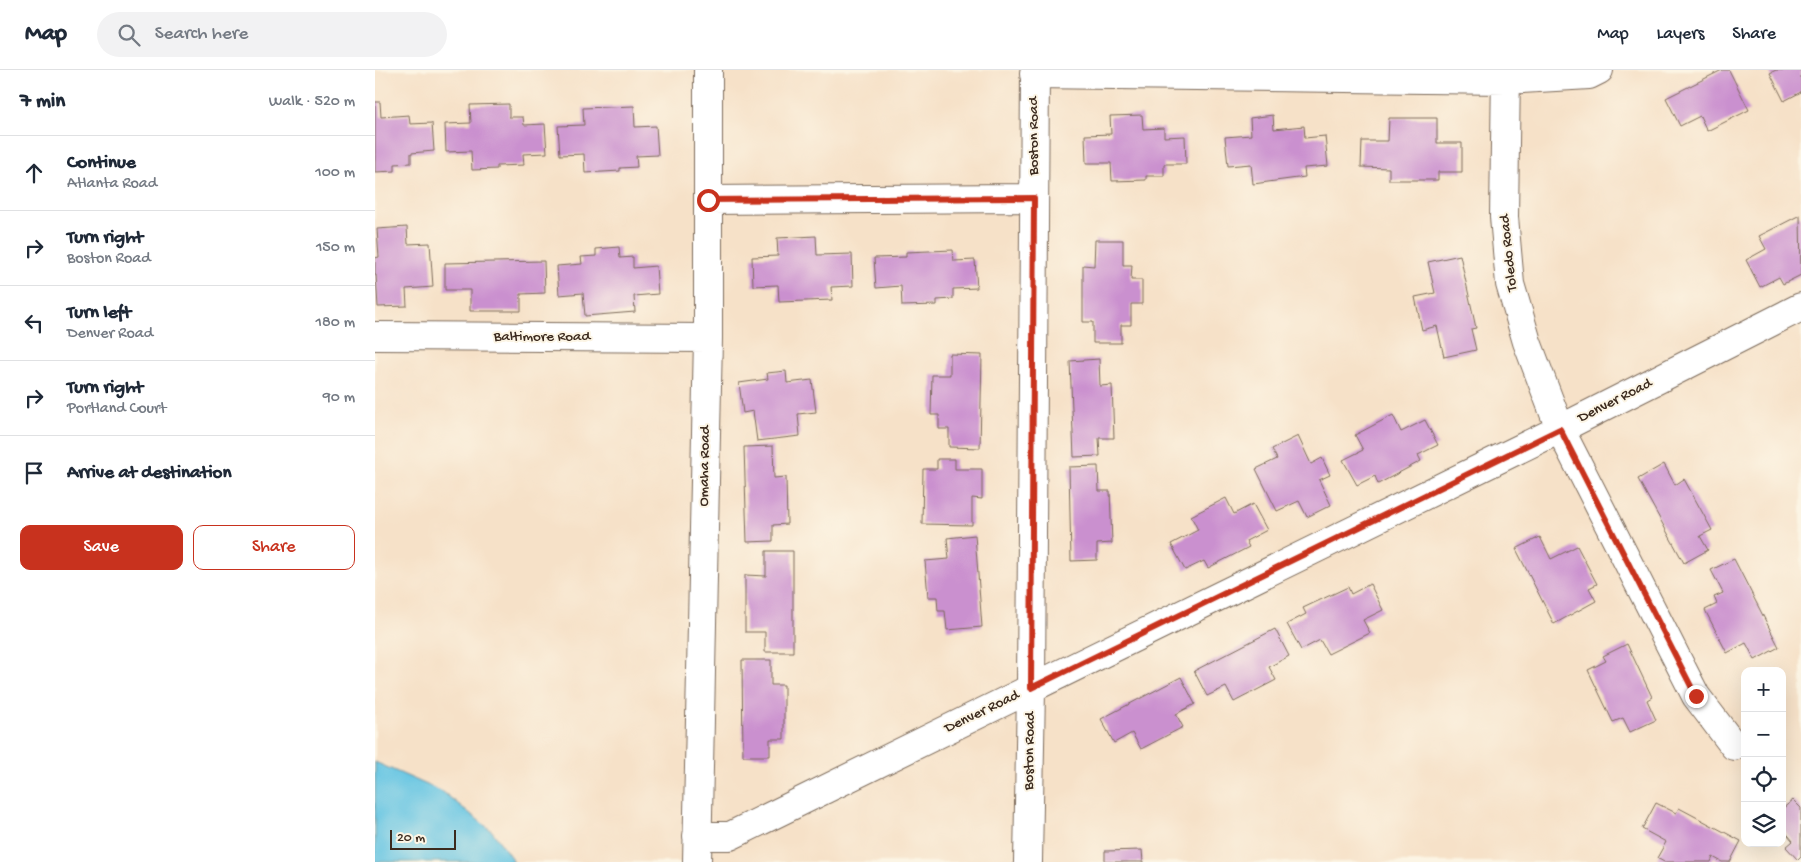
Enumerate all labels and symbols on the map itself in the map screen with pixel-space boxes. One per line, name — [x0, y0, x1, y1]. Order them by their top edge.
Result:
street label: Boston Road — [1025, 96, 1043, 176]
route start — [697, 189, 720, 212]
street label: Toledo Road — [1496, 212, 1522, 293]
street label: Baltimore Road — [493, 328, 591, 346]
street label: Denver Road — [1574, 374, 1656, 428]
street label: Omaha Road — [695, 424, 715, 507]
route end — [1685, 685, 1708, 708]
street label: Denver Road — [941, 686, 1023, 738]
street label: Boston Road — [1020, 710, 1040, 791]
scale bar — [390, 827, 456, 850]

